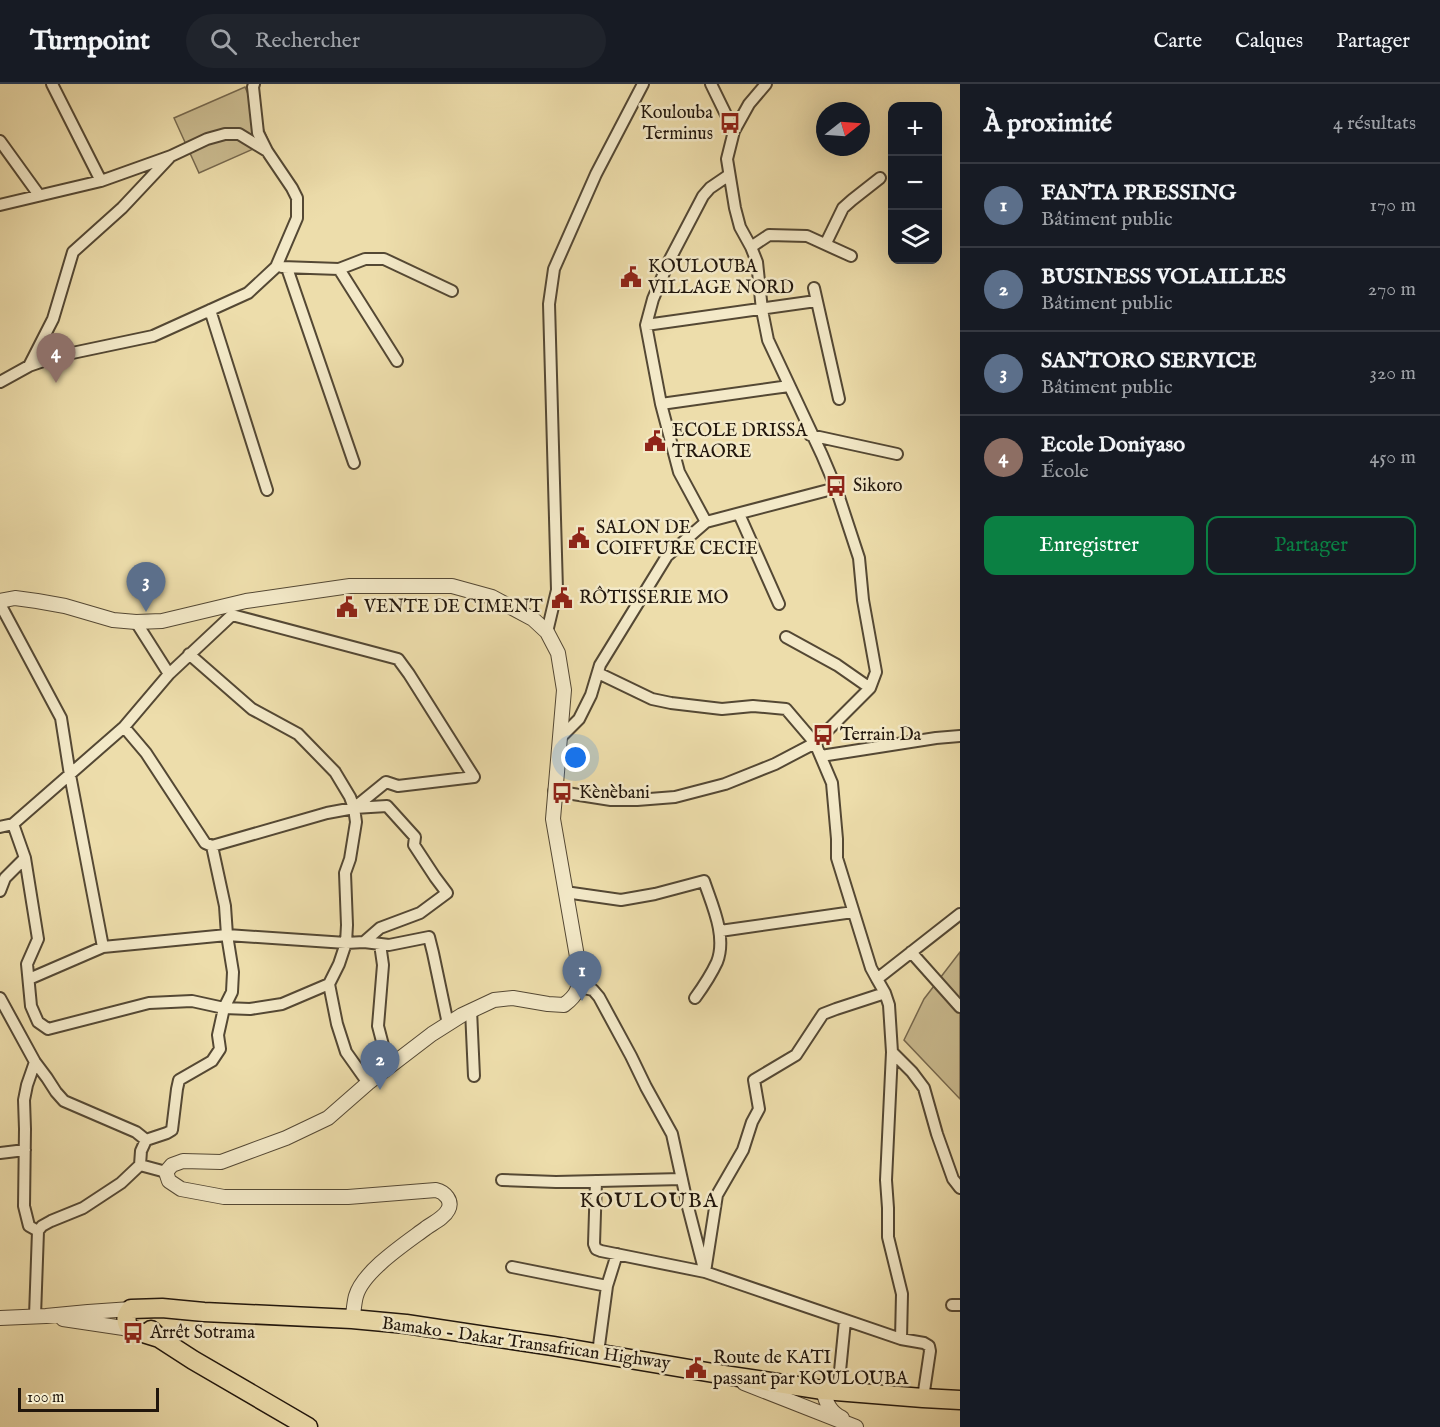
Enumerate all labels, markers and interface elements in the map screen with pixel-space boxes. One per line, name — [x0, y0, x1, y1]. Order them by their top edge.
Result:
search box — [186, 14, 606, 68]
text: Turnpoint — [30, 24, 150, 59]
icon: search — [207, 25, 240, 58]
text: Rechercher — [255, 27, 360, 55]
text: Carte — [1153, 28, 1202, 55]
text: Calques — [1235, 28, 1303, 55]
text: Partager — [1336, 28, 1410, 55]
place label: Koulouba Terminus — [640, 102, 713, 146]
north arrow — [816, 102, 870, 156]
map controls — [888, 102, 942, 264]
button: + — [888, 102, 942, 156]
text: À proximité — [984, 107, 1112, 140]
bus stop icon: Koulouba Terminus — [718, 111, 742, 135]
text: 4 résultats — [1333, 111, 1416, 136]
button: − — [888, 156, 942, 210]
text: FANTA PRESSING — [1041, 179, 1236, 207]
text: 1 — [1000, 193, 1007, 218]
text: 170 m — [1370, 193, 1416, 218]
text: Bâtiment public — [1041, 207, 1173, 232]
button: layers — [888, 210, 942, 264]
place label: KOULOUBA VILLAGE NORD — [647, 256, 794, 300]
text: BUSINESS VOLAILLES — [1041, 263, 1286, 291]
public building icon: KOULOUBA VILLAGE NORD — [619, 265, 643, 289]
text: 2 — [999, 277, 1008, 302]
text: 270 m — [1368, 277, 1416, 302]
text: Bâtiment public — [1041, 291, 1173, 316]
pin: 4 — [36, 334, 76, 383]
text: SANTORO SERVICE — [1041, 347, 1256, 375]
text: 3 — [1000, 361, 1007, 386]
text: 320 m — [1370, 361, 1416, 386]
text: Bâtiment public — [1041, 375, 1173, 400]
place label: ECOLE DRISSA TRAORE — [672, 420, 808, 464]
public building icon: ECOLE DRISSA TRAORE — [643, 429, 667, 453]
text: Ecole Doniyaso — [1041, 431, 1185, 459]
text: 4 — [999, 445, 1008, 470]
text: 450 m — [1369, 445, 1416, 470]
text: École — [1041, 459, 1089, 484]
bus stop icon: Sikoro — [824, 474, 848, 498]
place label: Sikoro — [853, 475, 903, 498]
button: Enregistrer — [984, 516, 1194, 575]
button: Partager — [1206, 516, 1416, 575]
place label: SALON DE COIFFURE CECIE — [596, 517, 758, 561]
public building icon: SALON DE COIFFURE CECIE — [567, 526, 591, 550]
pin: 3 — [126, 562, 166, 612]
place label: RÔTISSERIE MO — [579, 585, 728, 610]
public building icon: RÔTISSERIE MO — [550, 586, 574, 610]
public building icon: VENTE DE CIMENT — [335, 595, 359, 619]
place label: VENTE DE CIMENT — [363, 596, 543, 619]
bus stop icon: Terrain Da — [811, 723, 835, 747]
place label: Terrain Da — [840, 724, 922, 747]
your location — [561, 743, 590, 772]
bus stop icon: Kènèbani — [550, 781, 574, 805]
place label: Kènèbani — [579, 782, 650, 805]
pin: 1 — [562, 952, 602, 1001]
pin: 2 — [360, 1040, 400, 1090]
district label: KOULOUBA — [579, 1188, 719, 1215]
street label: Bamako - Dakar Transafrican Highway — [380, 1312, 672, 1376]
bus stop icon: Arrêt Sotrama — [121, 1321, 145, 1345]
place label: Arrêt Sotrama — [149, 1322, 255, 1345]
place label: Route de KATI passant par KOULOUBA — [713, 1347, 909, 1391]
public building icon: Route de KATI passant par KOULOUBA — [684, 1356, 708, 1380]
scale bar — [18, 1385, 159, 1412]
text: 100 m — [27, 1388, 64, 1408]

